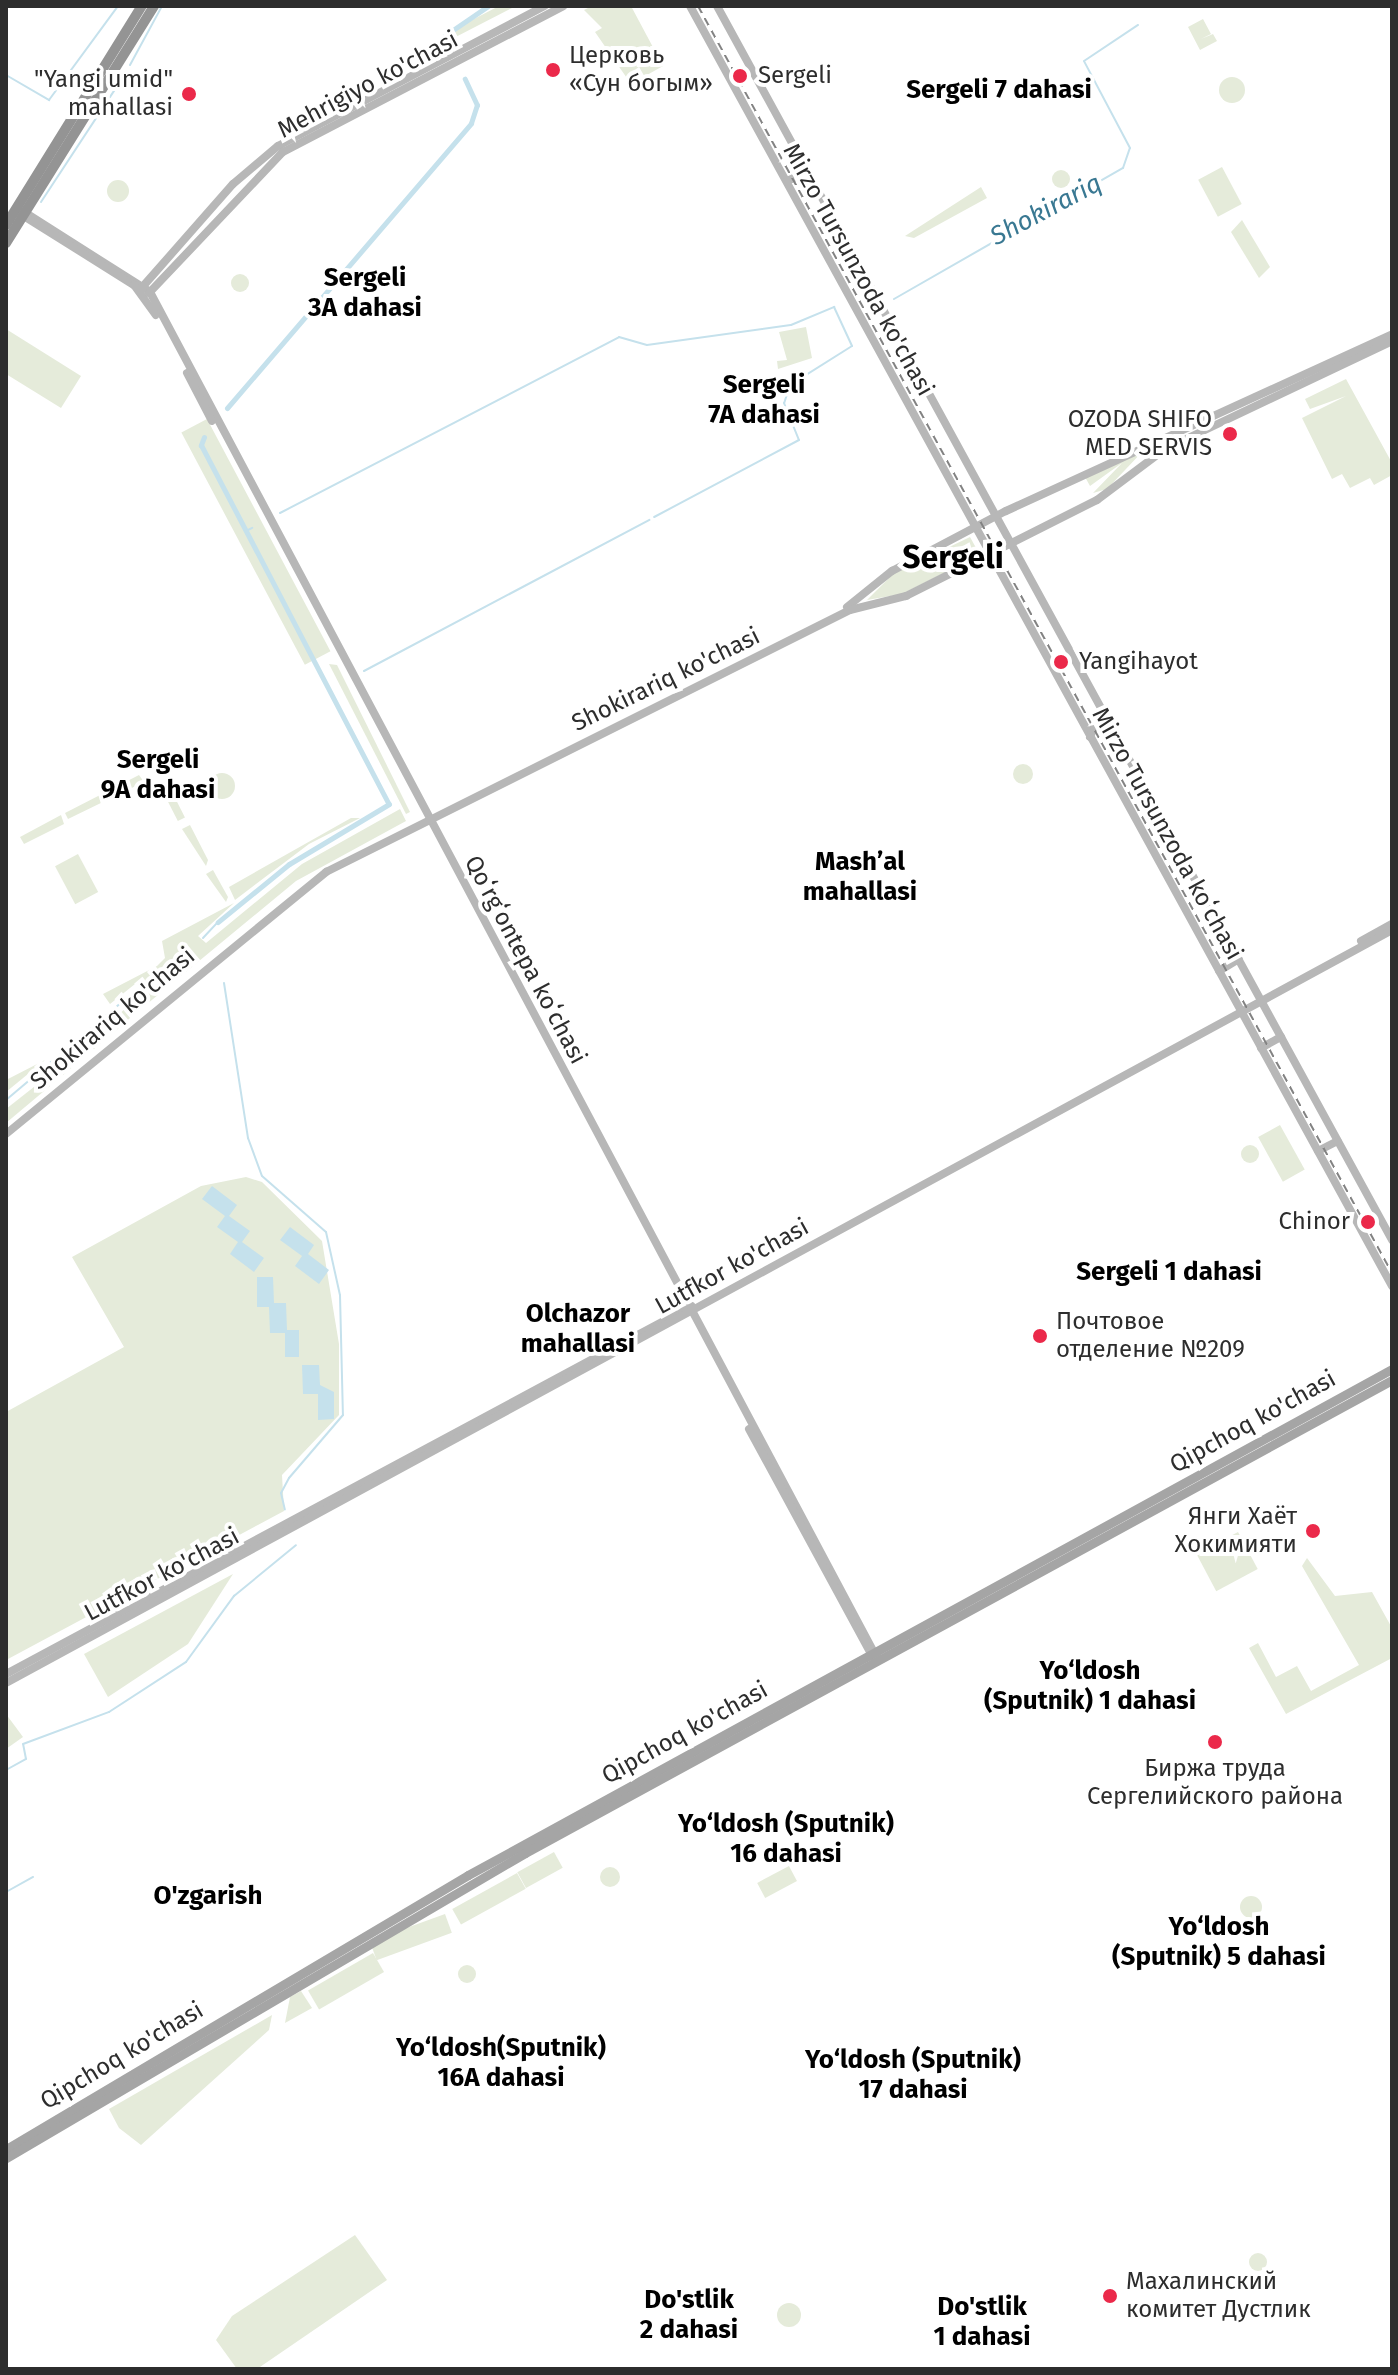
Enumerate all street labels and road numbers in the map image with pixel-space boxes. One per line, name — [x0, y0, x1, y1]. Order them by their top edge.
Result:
street label: Mehrigiyo ko'chasi — [273, 25, 463, 145]
street label: Mirzo Tursunzoda ko'chasi — [777, 139, 939, 401]
street label: Shokirariq ko'chasi — [567, 622, 765, 738]
street label: Mirzo Tursunzoda koʻchasi — [1086, 703, 1248, 965]
street label: Qoʻrgʻontepa koʻchasi — [458, 851, 592, 1069]
street label: Shokirariq ko'chasi — [25, 942, 201, 1096]
street label: Lutfkor ko'chasi — [650, 1213, 814, 1321]
street label: Qipchoq ko'chasi — [1165, 1365, 1341, 1479]
street label: Lutfkor ko'chasi — [80, 1522, 244, 1628]
street label: Qipchoq ko'chasi — [597, 1676, 773, 1790]
street label: Qipchoq ko'chasi — [35, 1996, 209, 2116]

